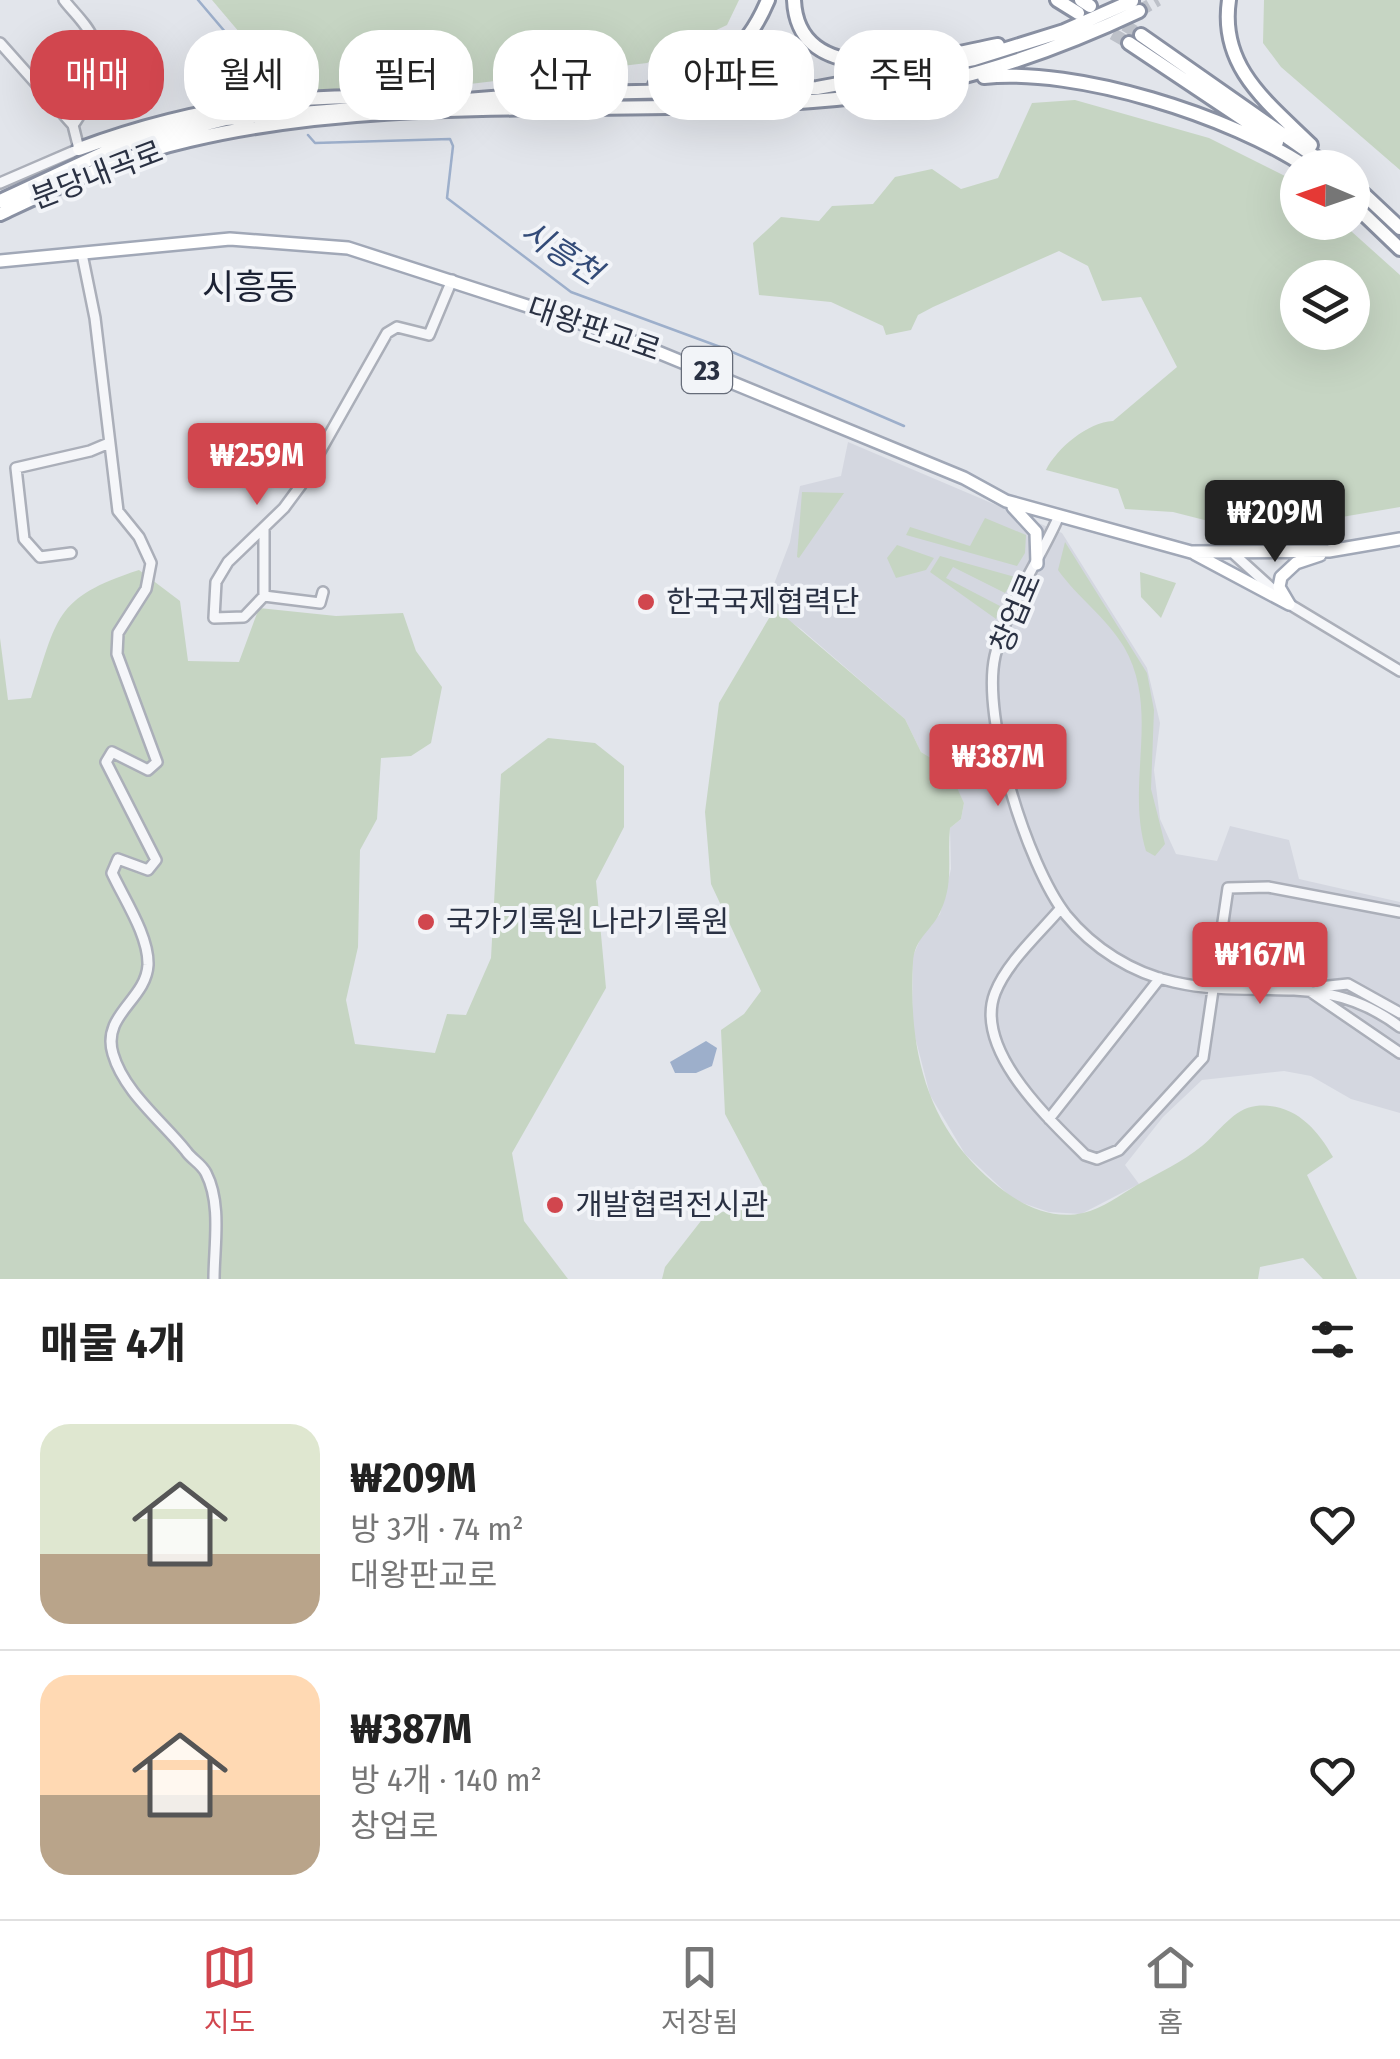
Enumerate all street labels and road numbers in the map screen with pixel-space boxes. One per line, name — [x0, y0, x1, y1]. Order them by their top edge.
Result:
street label: 분당내곡로 — [26, 133, 168, 217]
street label: 대왕판교로 — [523, 290, 665, 368]
road number: 23 — [682, 347, 732, 393]
street label: 창업로 — [983, 568, 1049, 658]

